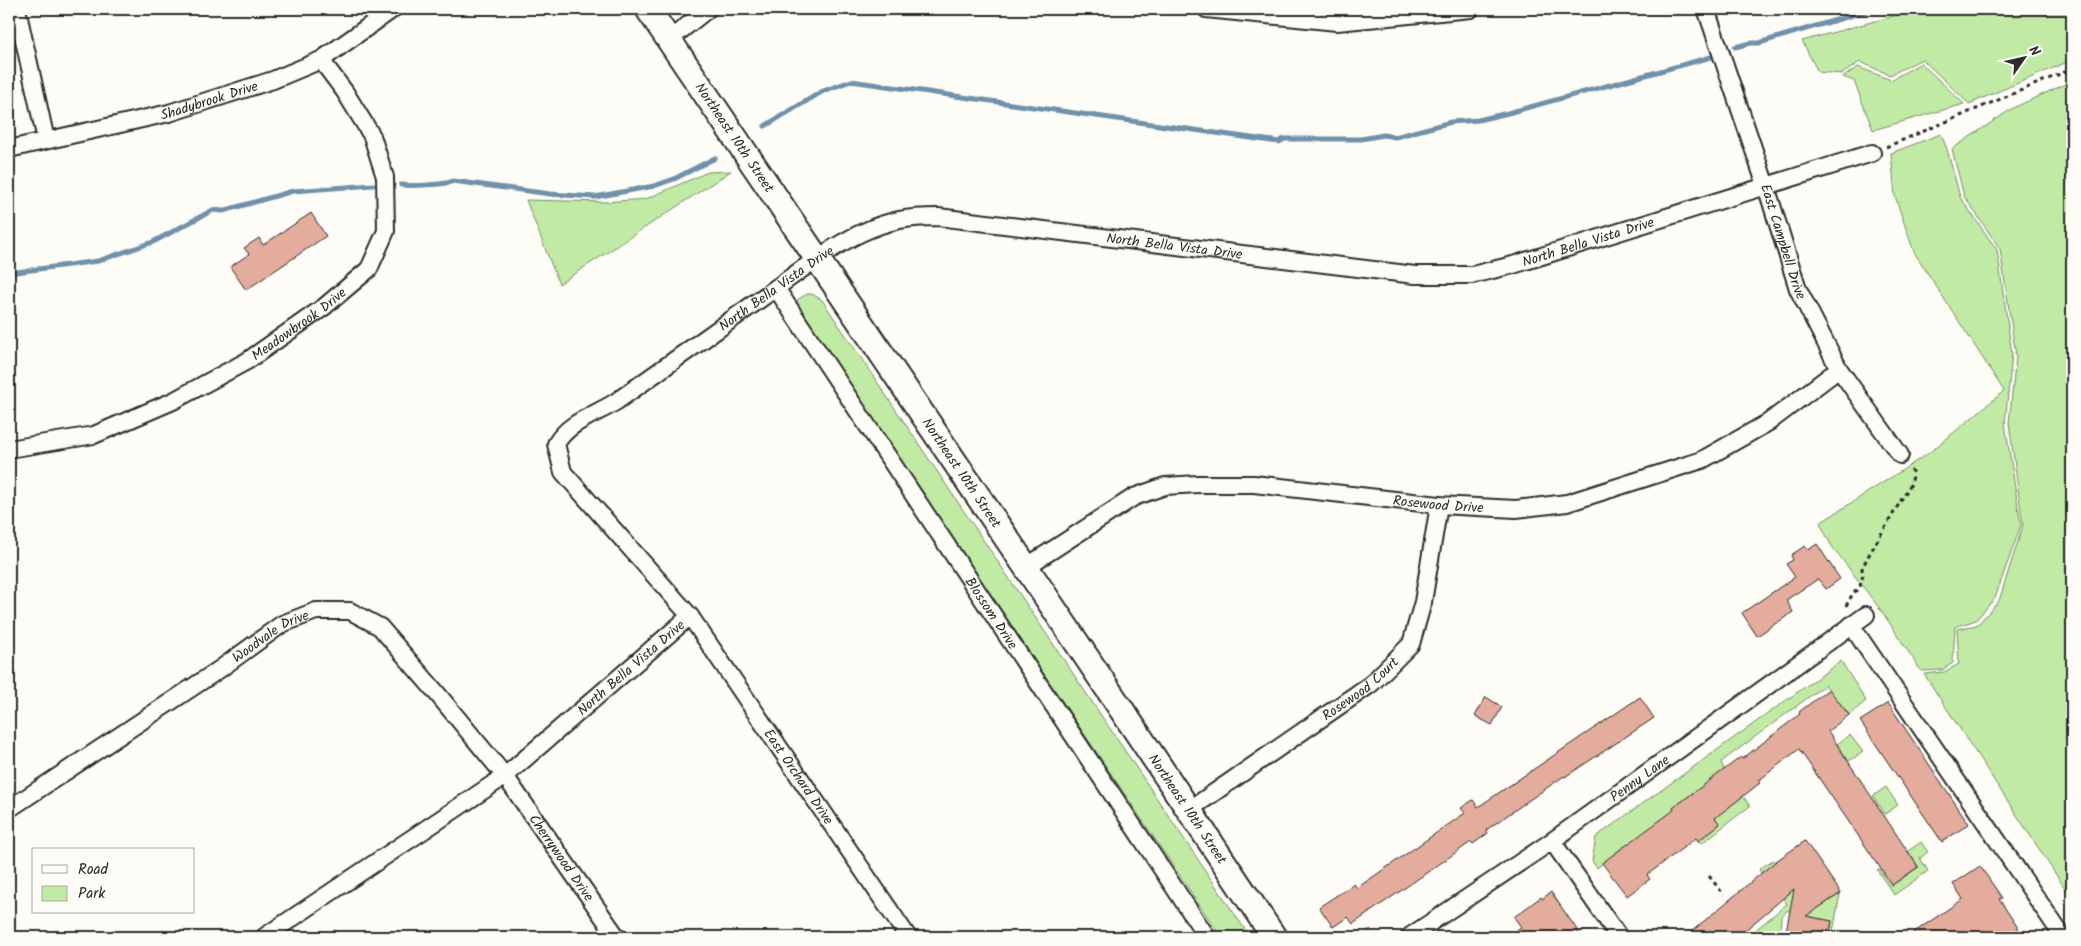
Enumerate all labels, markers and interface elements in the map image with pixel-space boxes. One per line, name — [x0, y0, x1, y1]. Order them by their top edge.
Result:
north arrow — [1998, 32, 2048, 82]
text: N — [2022, 41, 2046, 61]
street label: Shadybrook Drive — [158, 75, 262, 127]
street label: Northeast 10th Street — [689, 78, 780, 198]
street label: East Campbell Drive — [1754, 181, 1812, 304]
street label: North Bella Vista Drive — [1520, 211, 1658, 273]
street label: North Bella Vista Drive — [1105, 228, 1244, 266]
street label: North Bella Vista Drive — [714, 240, 839, 337]
street label: Meadowbrook Drive — [247, 282, 352, 367]
street label: Northeast 10th Street — [916, 414, 1007, 533]
street label: Rosewood Drive — [1392, 490, 1485, 519]
street label: Blossom Drive — [959, 573, 1023, 655]
street label: Woodvale Drive — [228, 604, 313, 669]
street label: North Bella Vista Drive — [572, 614, 691, 721]
street label: Rosewood Court — [1318, 652, 1405, 727]
street label: East Orchard Drive — [758, 725, 839, 830]
street label: Penny Lane — [1606, 749, 1675, 808]
street label: Northeast 10th Street — [1142, 750, 1233, 869]
street label: Cherrywood Drive — [523, 810, 599, 907]
legend — [32, 848, 195, 914]
text: Road — [78, 858, 109, 882]
text: Park — [78, 882, 106, 906]

